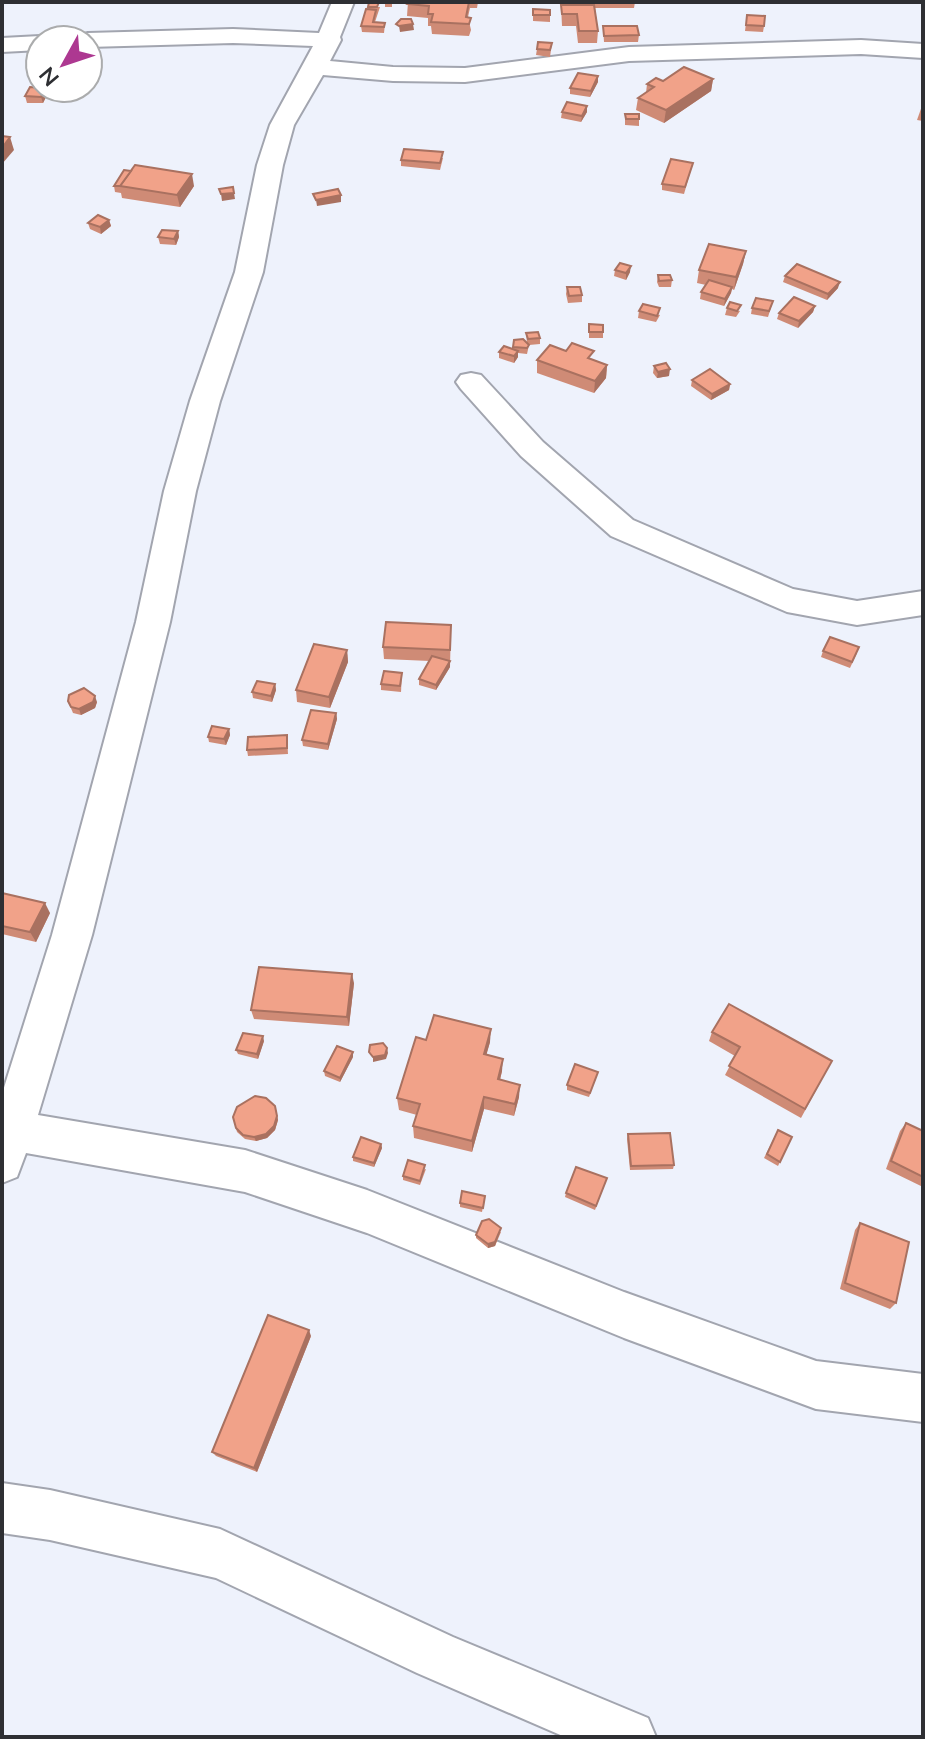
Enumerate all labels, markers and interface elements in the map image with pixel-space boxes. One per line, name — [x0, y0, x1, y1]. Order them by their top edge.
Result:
north arrow — [24, 24, 104, 104]
text: N — [33, 61, 65, 92]

